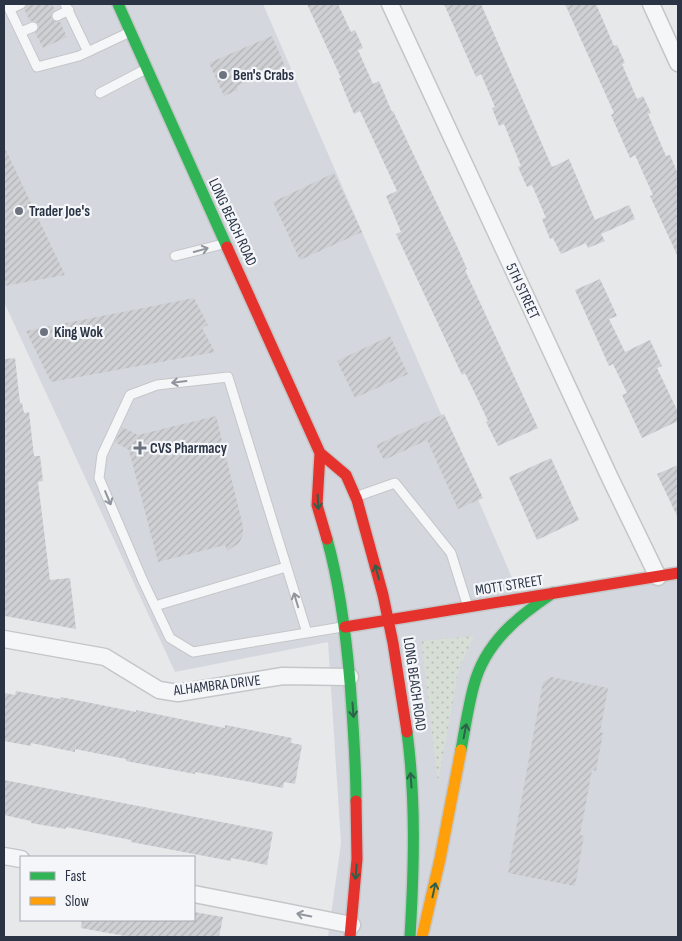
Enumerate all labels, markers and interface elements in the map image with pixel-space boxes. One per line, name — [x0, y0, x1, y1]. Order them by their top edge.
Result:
place label: Ben's Crabs — [233, 66, 294, 85]
marker: Ben's Crabs — [217, 69, 229, 81]
street label: LONG BEACH ROAD — [204, 175, 261, 269]
place label: Trader Joe's — [29, 202, 90, 221]
marker: Trader Joe's — [13, 205, 25, 217]
one-way arrow — [192, 244, 208, 254]
street label: 5TH STREET — [501, 260, 544, 322]
place label: King Wok — [54, 323, 103, 342]
marker: King Wok — [38, 326, 50, 338]
one-way arrow — [172, 377, 188, 387]
place label: CVS Pharmacy — [150, 439, 228, 458]
marker: CVS Pharmacy — [134, 442, 146, 454]
one-way arrow — [103, 490, 113, 505]
one-way arrow — [313, 493, 323, 509]
one-way arrow — [372, 565, 382, 581]
street label: MOTT STREET — [474, 571, 544, 600]
one-way arrow — [291, 592, 301, 608]
street label: LONG BEACH ROAD — [399, 636, 430, 732]
street label: ALHAMBRA DRIVE — [171, 671, 262, 700]
one-way arrow — [348, 702, 357, 718]
one-way arrow — [461, 723, 471, 739]
one-way arrow — [406, 773, 415, 789]
legend — [20, 856, 195, 921]
one-way arrow — [351, 864, 361, 880]
text: Fast — [65, 867, 87, 886]
one-way arrow — [429, 883, 439, 899]
text: Slow — [65, 892, 89, 911]
one-way arrow — [296, 910, 312, 920]

